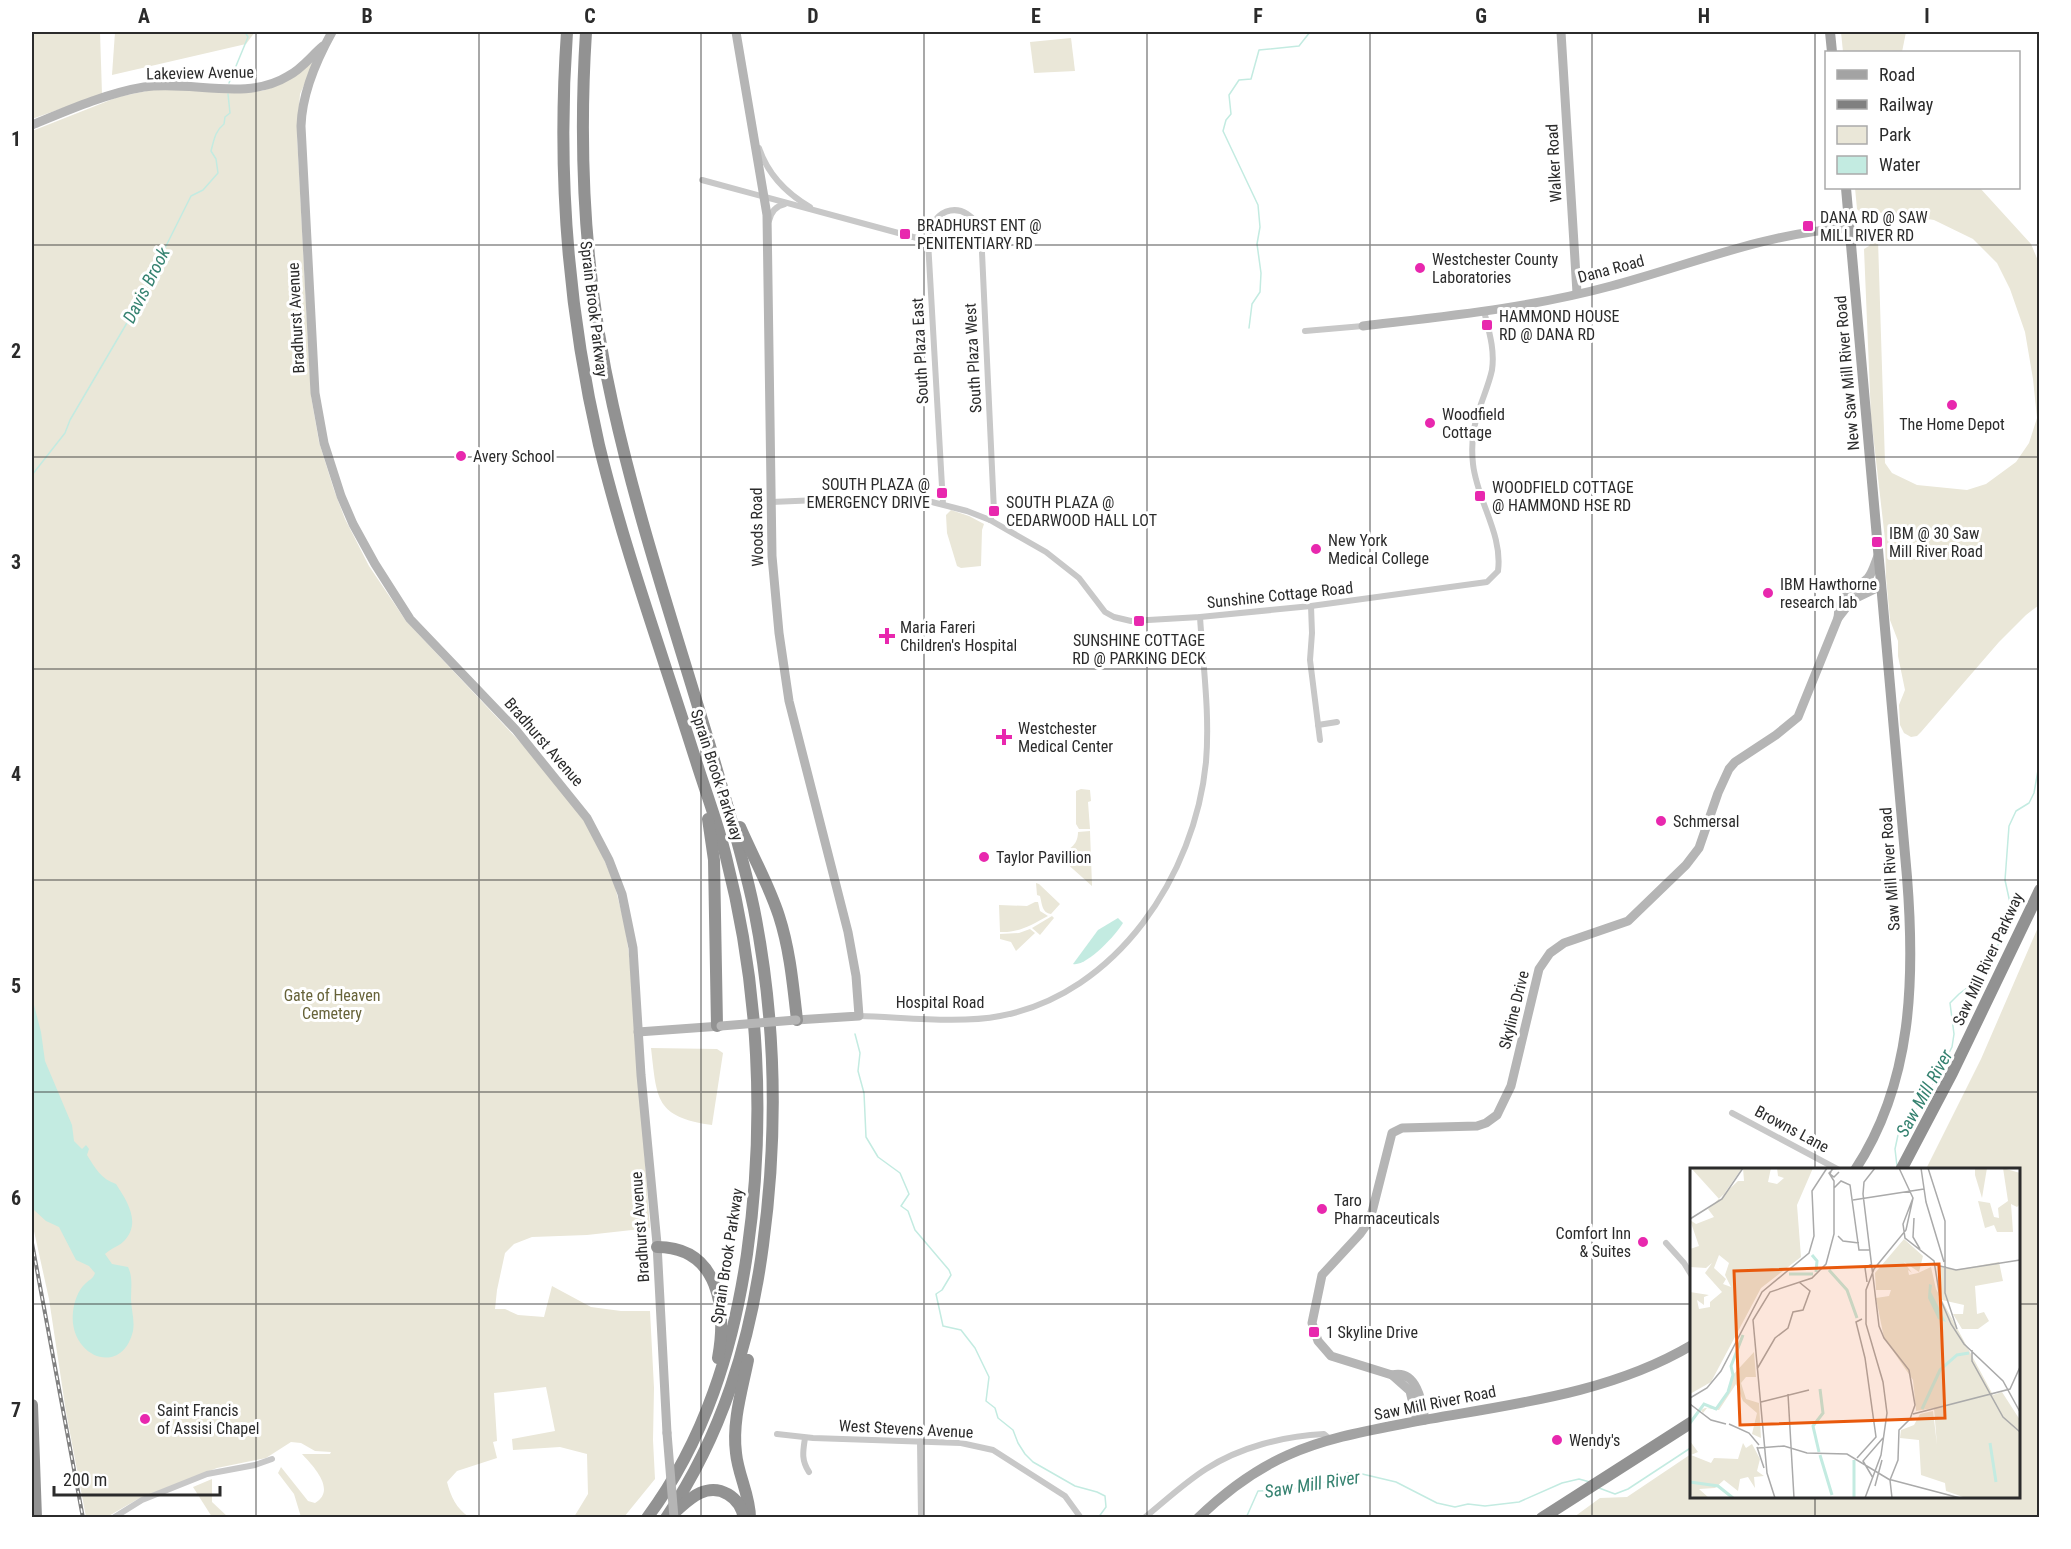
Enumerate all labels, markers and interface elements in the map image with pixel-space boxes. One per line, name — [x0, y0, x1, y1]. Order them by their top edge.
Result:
text: A — [138, 4, 150, 28]
text: B — [361, 4, 373, 28]
text: C — [584, 4, 596, 28]
text: D — [807, 4, 819, 28]
text: E — [1031, 4, 1041, 28]
text: F — [1253, 4, 1263, 28]
text: G — [1475, 4, 1487, 28]
text: H — [1698, 4, 1710, 28]
text: I — [1924, 4, 1930, 28]
legend — [1825, 51, 2020, 189]
street label: Lakeview Avenue — [146, 63, 254, 83]
text: Road — [1879, 64, 1915, 85]
text: Railway — [1879, 94, 1934, 115]
street label: Walker Road — [1542, 123, 1566, 203]
text: Park — [1879, 124, 1911, 145]
text: 1 — [11, 127, 21, 151]
text: Water — [1879, 154, 1921, 175]
place label: DANA RD @ SAW MILL RIVER RD — [1820, 208, 1928, 245]
place label: BRADHURST ENT @ PENITENTIARY RD — [917, 216, 1042, 253]
marker: DANA RD @ SAW MILL RIVER RD — [1801, 219, 1815, 233]
marker: BRADHURST ENT @ PENITENTIARY RD — [898, 227, 912, 241]
street label: Sprain Brook Parkway — [576, 240, 612, 379]
water label: Davis Brook — [118, 243, 174, 326]
place label: Westchester County Laboratories — [1432, 250, 1558, 287]
street label: Dana Road — [1576, 251, 1646, 287]
marker: Westchester County Laboratories — [1413, 261, 1427, 275]
street label: Bradhurst Avenue — [284, 262, 308, 374]
street label: New Saw Mill River Road — [1831, 295, 1863, 451]
street label: South Plaza East — [908, 297, 932, 405]
street label: South Plaza West — [961, 302, 985, 414]
place label: HAMMOND HOUSE RD @ DANA RD — [1499, 307, 1620, 344]
marker: HAMMOND HOUSE RD @ DANA RD — [1480, 318, 1494, 332]
text: 2 — [11, 339, 21, 363]
marker: The Home Depot — [1945, 398, 1959, 412]
place label: Woodfield Cottage — [1442, 405, 1505, 442]
place label: The Home Depot — [1899, 415, 2005, 434]
marker: Woodfield Cottage — [1423, 416, 1437, 430]
place label: Avery School — [473, 447, 555, 466]
marker: Avery School — [454, 449, 468, 463]
place label: SOUTH PLAZA @ EMERGENCY DRIVE — [807, 475, 930, 512]
place label: WOODFIELD COTTAGE @ HAMMOND HSE RD — [1492, 478, 1634, 515]
marker: SOUTH PLAZA @ EMERGENCY DRIVE — [935, 486, 949, 500]
street label: Woods Road — [747, 487, 767, 567]
marker: WOODFIELD COTTAGE @ HAMMOND HSE RD — [1473, 489, 1487, 503]
place label: SOUTH PLAZA @ CEDARWOOD HALL LOT — [1006, 493, 1157, 530]
marker: SOUTH PLAZA @ CEDARWOOD HALL LOT — [987, 504, 1001, 518]
place label: IBM @ 30 Saw Mill River Road — [1889, 524, 1983, 561]
place label: New York Medical College — [1328, 531, 1429, 568]
marker: IBM @ 30 Saw Mill River Road — [1870, 535, 1884, 549]
marker: New York Medical College — [1309, 542, 1323, 556]
text: 3 — [11, 550, 21, 574]
place label: IBM Hawthorne research lab — [1780, 575, 1877, 612]
street label: Sunshine Cottage Road — [1206, 578, 1354, 612]
marker: IBM Hawthorne research lab — [1761, 586, 1775, 600]
marker: SUNSHINE COTTAGE RD @ PARKING DECK — [1132, 614, 1146, 628]
place label: Maria Fareri Children's Hospital — [900, 618, 1017, 655]
marker: Maria Fareri Children's Hospital — [878, 627, 896, 645]
place label: SUNSHINE COTTAGE RD @ PARKING DECK — [1072, 631, 1206, 668]
street label: Bradhurst Avenue — [500, 694, 588, 790]
street label: Sprain Brook Parkway — [687, 707, 747, 843]
place label: Westchester Medical Center — [1018, 719, 1113, 756]
marker: Westchester Medical Center — [995, 728, 1013, 746]
text: 4 — [11, 762, 21, 786]
street label: Saw Mill River Road — [1876, 807, 1904, 931]
place label: Schmersal — [1673, 812, 1739, 831]
marker: Schmersal — [1654, 814, 1668, 828]
place label: Taylor Pavillion — [996, 848, 1092, 867]
marker: Taylor Pavillion — [977, 850, 991, 864]
street label: Saw Mill River Parkway — [1949, 889, 2027, 1029]
street label: Skyline Drive — [1495, 969, 1533, 1051]
text: 5 — [11, 974, 21, 998]
park label: Gate of Heaven Cemetery — [284, 986, 380, 1023]
street label: Hospital Road — [896, 993, 984, 1012]
water label: Saw Mill River — [1891, 1045, 1957, 1140]
street label: Browns Lane — [1752, 1102, 1832, 1156]
inset map — [1690, 1168, 2020, 1498]
street label: Bradhurst Avenue — [627, 1171, 653, 1283]
text: 6 — [11, 1186, 21, 1210]
street label: Sprain Brook Parkway — [707, 1187, 747, 1325]
place label: Taro Pharmaceuticals — [1334, 1191, 1440, 1228]
marker: Taro Pharmaceuticals — [1315, 1202, 1329, 1216]
place label: Comfort Inn & Suites — [1556, 1224, 1631, 1261]
marker: Comfort Inn & Suites — [1636, 1235, 1650, 1249]
place label: 1 Skyline Drive — [1326, 1323, 1418, 1342]
marker: 1 Skyline Drive — [1307, 1325, 1321, 1339]
street label: Saw Mill River Road — [1372, 1382, 1498, 1424]
text: 7 — [11, 1398, 21, 1422]
place label: Saint Francis of Assisi Chapel — [157, 1401, 259, 1438]
marker: Saint Francis of Assisi Chapel — [138, 1412, 152, 1426]
street label: West Stevens Avenue — [838, 1416, 974, 1442]
place label: Wendy's — [1569, 1431, 1620, 1450]
marker: Wendy's — [1550, 1433, 1564, 1447]
scale bar — [54, 1459, 220, 1497]
water label: Saw Mill River — [1263, 1466, 1362, 1502]
text: 200 m — [63, 1469, 107, 1490]

